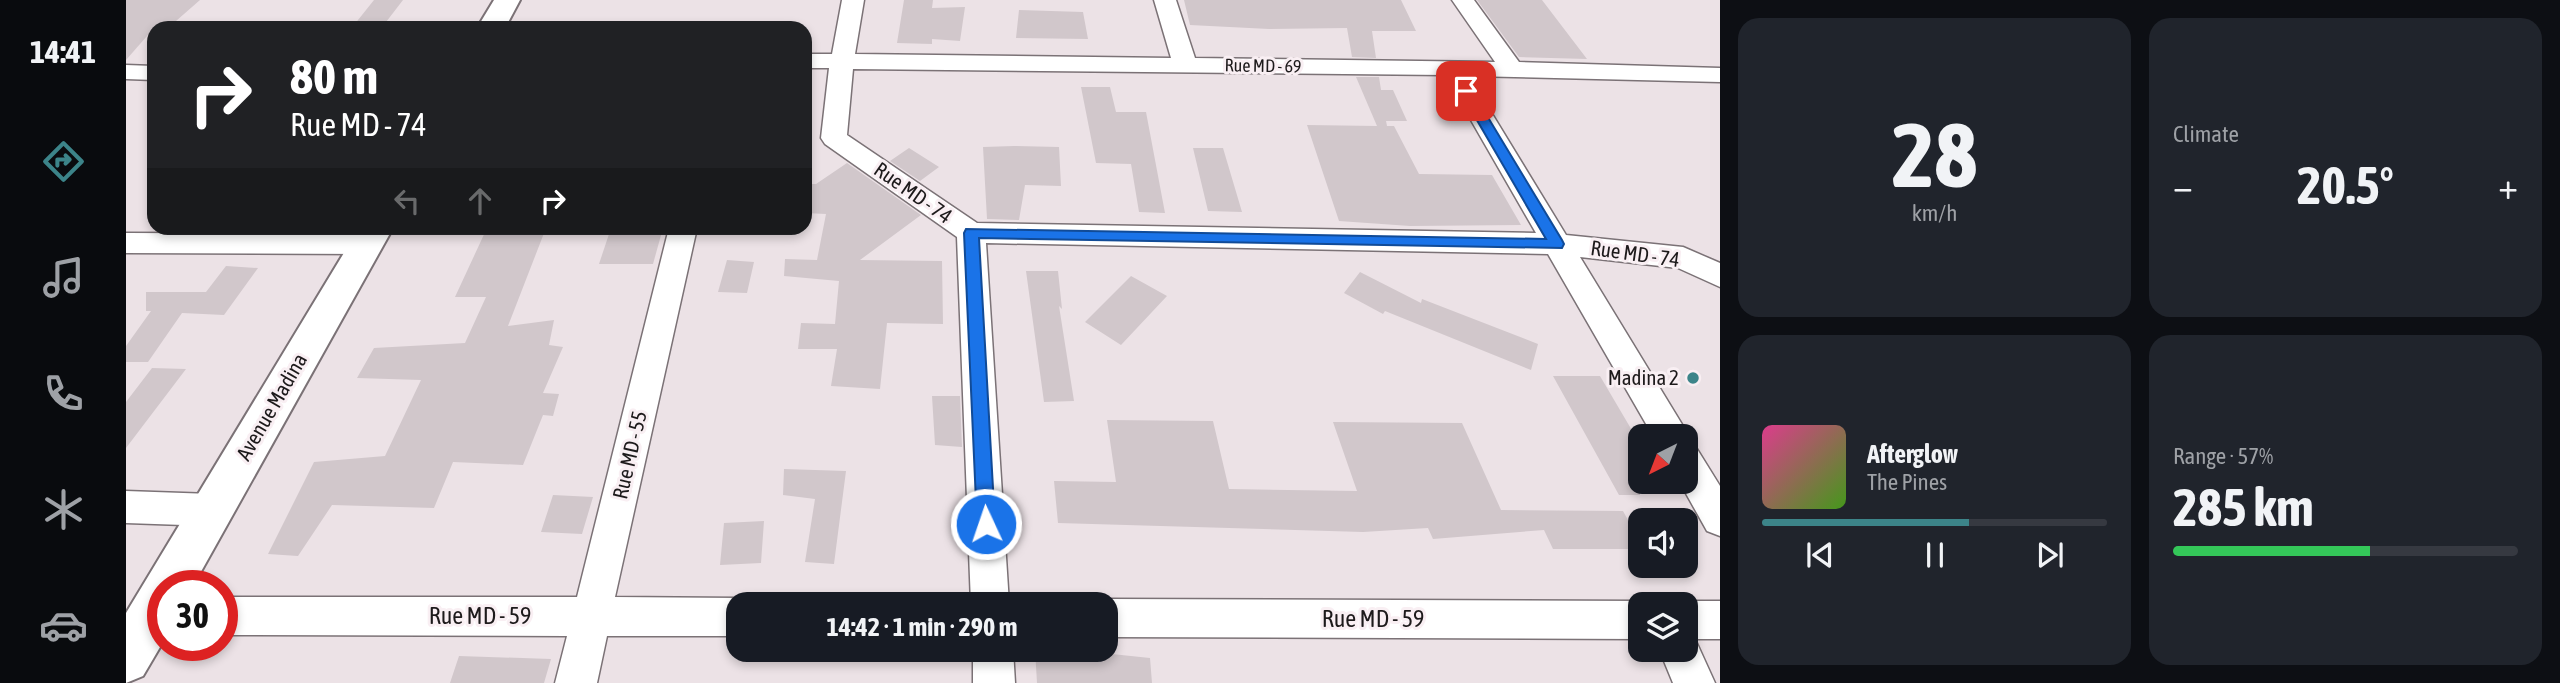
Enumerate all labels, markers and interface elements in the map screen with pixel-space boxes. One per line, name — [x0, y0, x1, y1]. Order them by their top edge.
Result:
text: 14:41 — [30, 33, 96, 70]
text: 80 m — [290, 48, 378, 104]
icon: right — [175, 49, 266, 140]
street label: Rue MD - 69 — [1224, 54, 1302, 77]
pin — [1436, 61, 1496, 121]
icon: arrive — [1447, 72, 1485, 110]
text: 28 — [1892, 102, 1977, 206]
text: Rue MD - 74 — [290, 106, 427, 143]
text: Climate — [2173, 121, 2239, 147]
icon: directions — [39, 137, 88, 186]
text: 20.5° — [2297, 155, 2394, 215]
street label: Rue MD - 74 — [870, 157, 957, 228]
text: − — [2173, 164, 2193, 207]
text: + — [2498, 164, 2518, 207]
icon: left — [388, 182, 426, 220]
icon: ahead — [461, 182, 499, 220]
icon: right — [534, 182, 572, 220]
text: km/h — [1912, 200, 1957, 226]
street label: Rue MD - 74 — [1589, 235, 1681, 271]
icon: music — [39, 253, 88, 302]
street label: Avenue Madina — [231, 349, 311, 464]
place label: Madina 2 — [1608, 365, 1679, 389]
icon: phone — [39, 369, 88, 418]
marker: Madina 2 — [1685, 370, 1701, 386]
street label: Rue MD - 55 — [607, 408, 651, 501]
north arrow — [1628, 424, 1698, 494]
map controls — [1628, 424, 1698, 662]
text: Afterglow — [1867, 439, 1958, 469]
text: Range · 57% — [2173, 443, 2273, 469]
text: The Pines — [1867, 469, 1947, 495]
text: 285 km — [2173, 477, 2314, 537]
icon: climate — [39, 485, 88, 534]
position arrow — [949, 487, 1023, 561]
button: sound — [1628, 508, 1698, 578]
icon: previous — [1801, 536, 1839, 574]
icon: pause — [1916, 536, 1954, 574]
icon: next — [2031, 536, 2069, 574]
speed limit sign: 30 — [147, 570, 238, 661]
button: layers — [1628, 592, 1698, 662]
icon: car — [39, 601, 88, 650]
street label: Rue MD - 59 — [429, 602, 531, 629]
street label: Rue MD - 59 — [1322, 605, 1424, 632]
text: 14:42 · 1 min · 290 m — [827, 612, 1017, 642]

